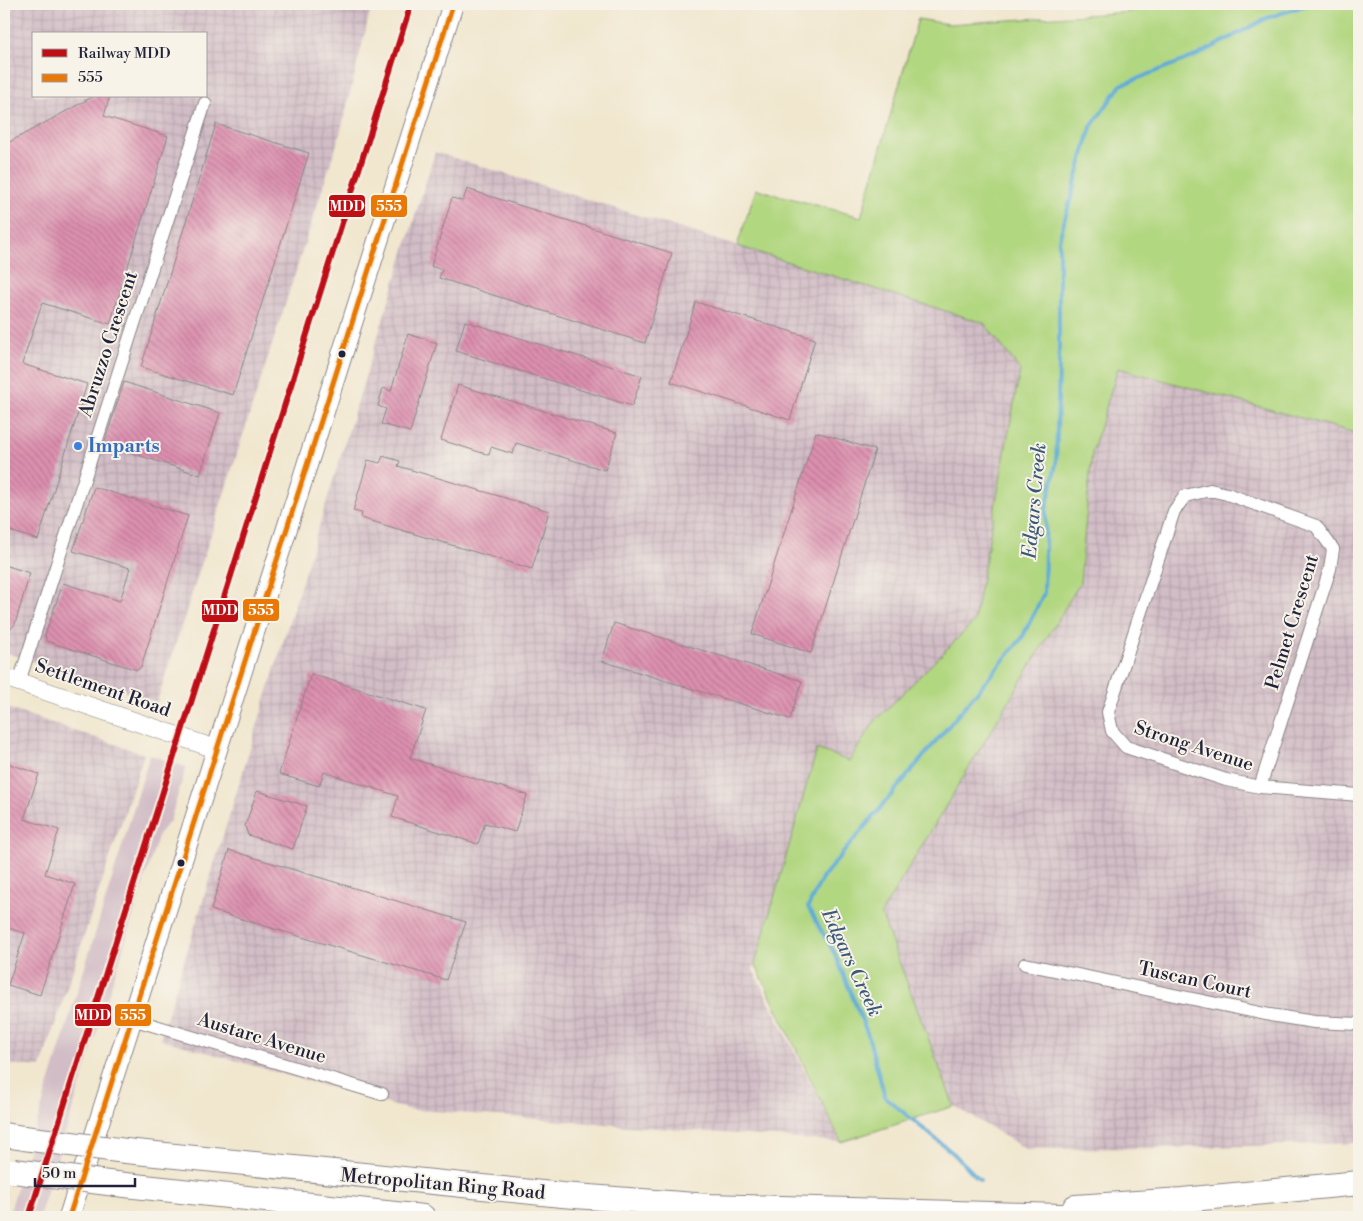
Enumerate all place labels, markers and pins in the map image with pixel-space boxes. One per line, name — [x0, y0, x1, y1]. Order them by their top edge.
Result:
unlabelled marker — [337, 349, 347, 359]
place label: Imparts — [88, 434, 160, 458]
marker: Imparts — [72, 440, 84, 452]
unlabelled marker — [176, 858, 186, 868]

